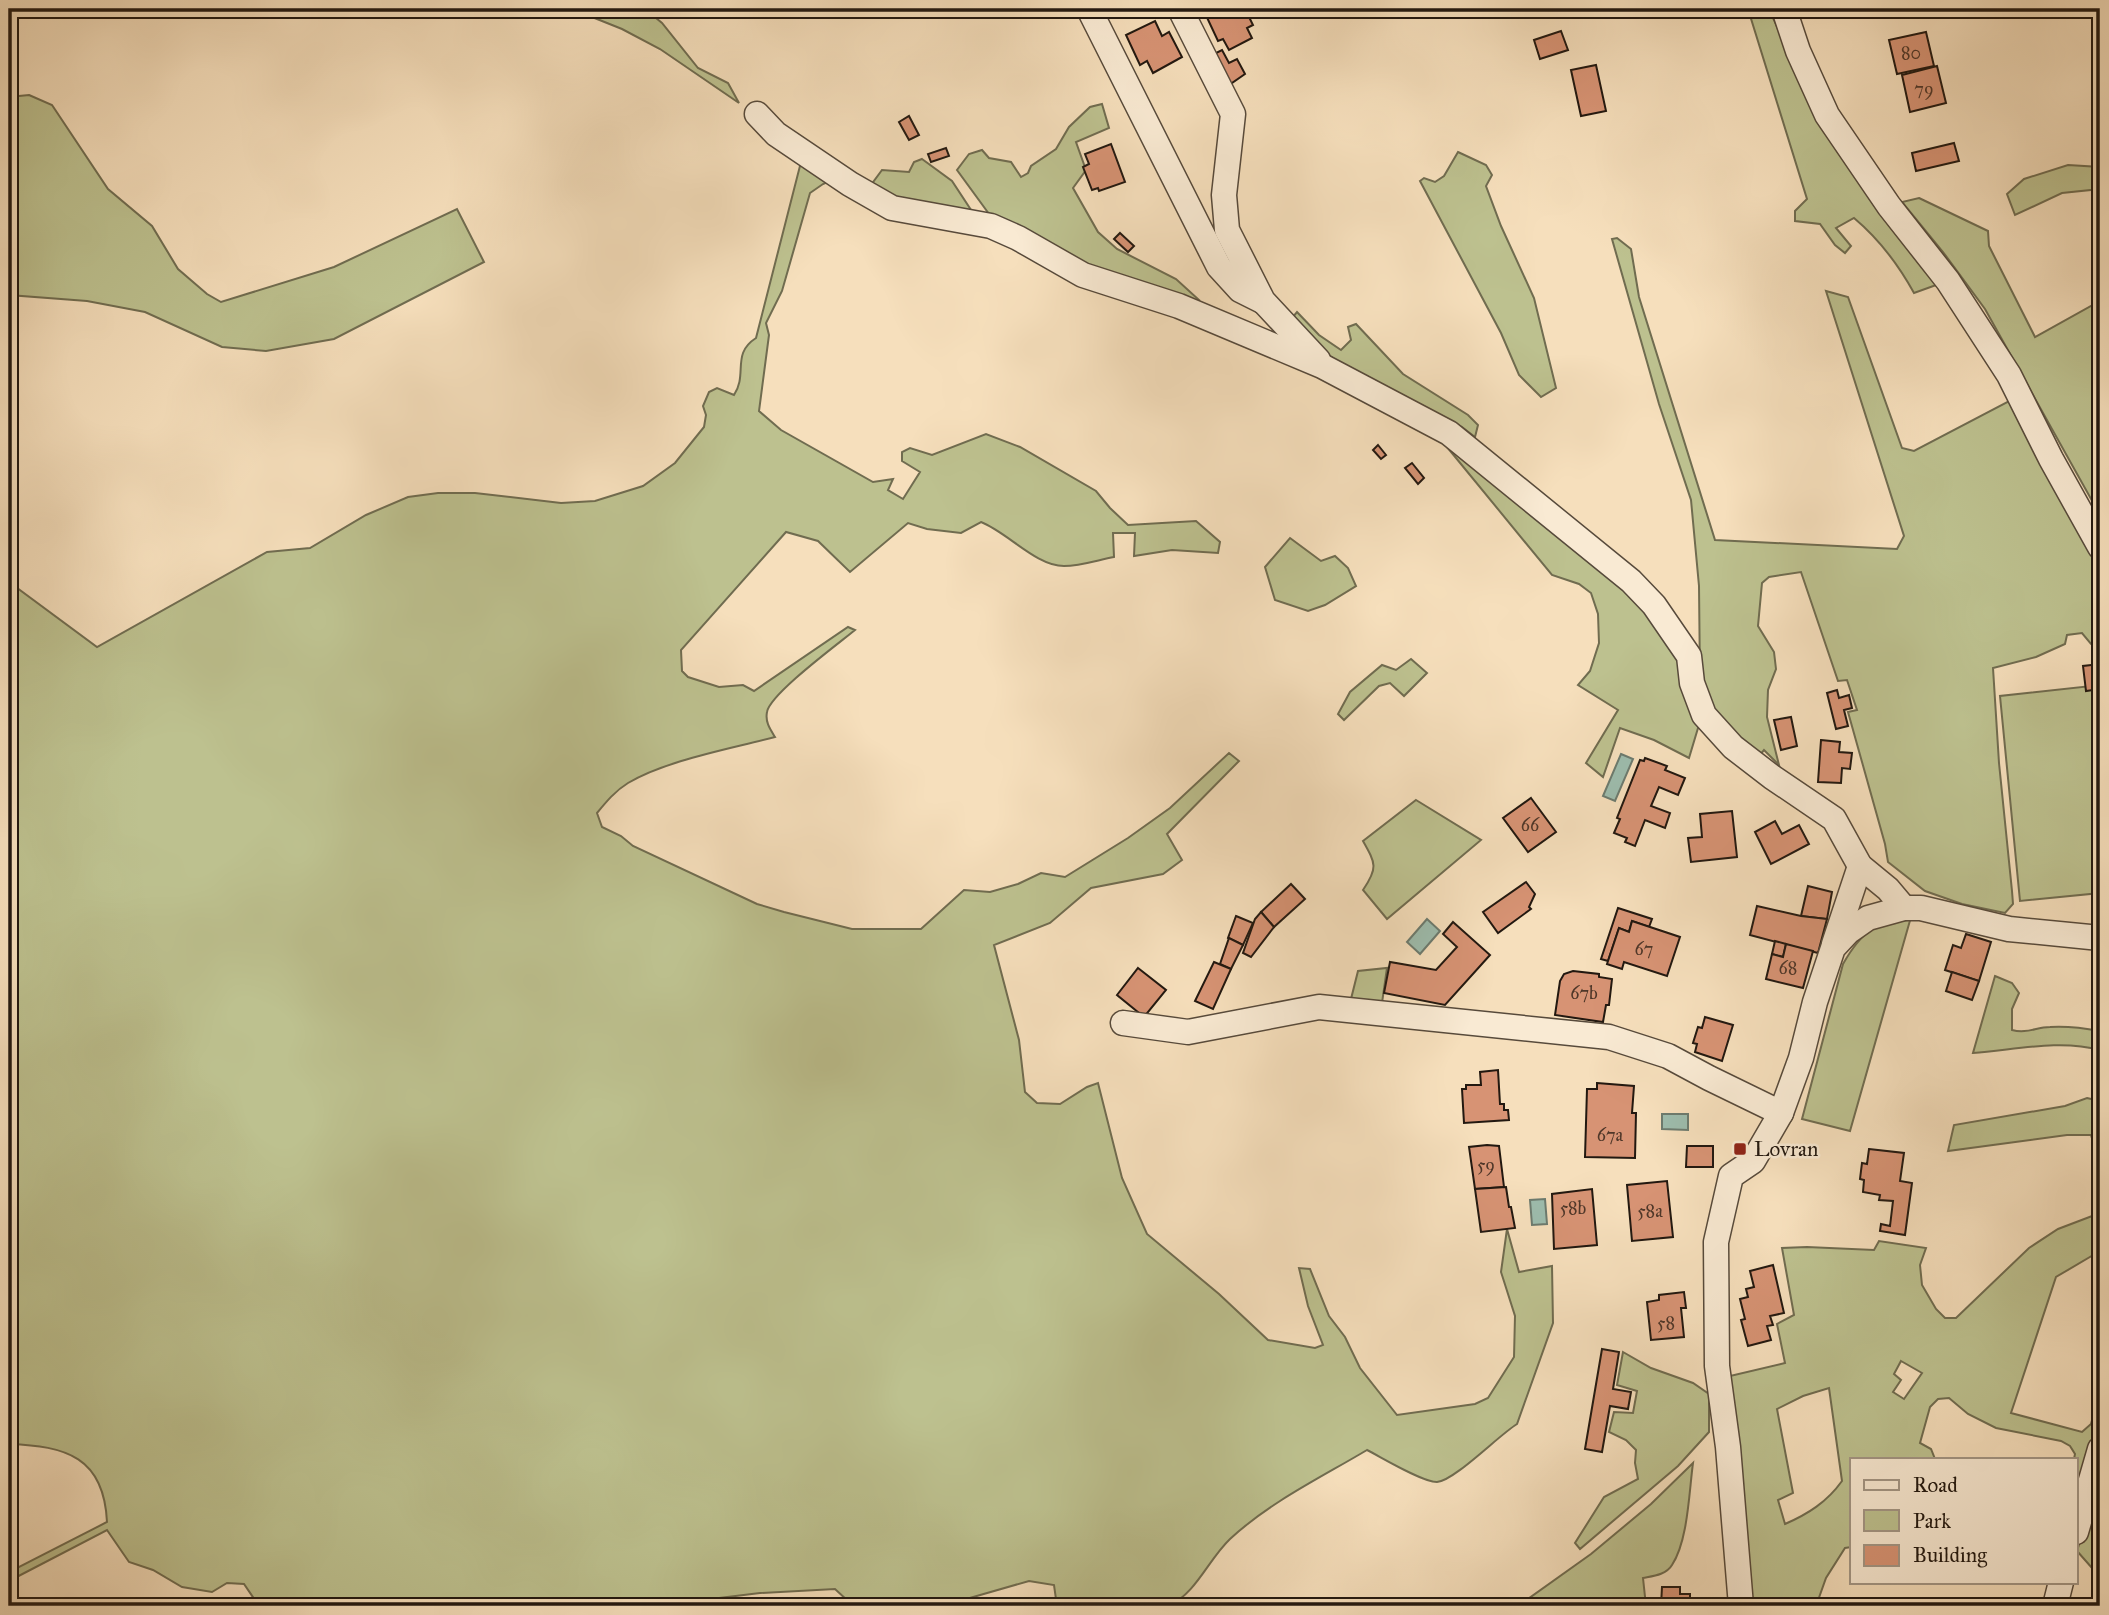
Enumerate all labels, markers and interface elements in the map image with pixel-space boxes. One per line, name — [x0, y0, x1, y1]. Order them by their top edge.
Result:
house number: 80 — [1901, 42, 1921, 64]
house number: 79 — [1914, 78, 1934, 100]
house number: 66 — [1521, 814, 1540, 836]
house number: 67 — [1635, 938, 1653, 960]
house number: 68 — [1779, 957, 1797, 979]
house number: 67b — [1570, 982, 1598, 1004]
house number: 67a — [1597, 1124, 1624, 1146]
place label: Lovran — [1754, 1136, 1818, 1162]
marker: Lovran — [1732, 1141, 1748, 1157]
house number: 59 — [1477, 1154, 1495, 1176]
house number: 58b — [1560, 1197, 1587, 1219]
house number: 58a — [1637, 1200, 1663, 1222]
house number: 58 — [1657, 1312, 1675, 1334]
legend — [1850, 1458, 2078, 1584]
text: Road — [1913, 1472, 1958, 1498]
text: Park — [1913, 1508, 1951, 1534]
text: Building — [1913, 1542, 1987, 1568]

